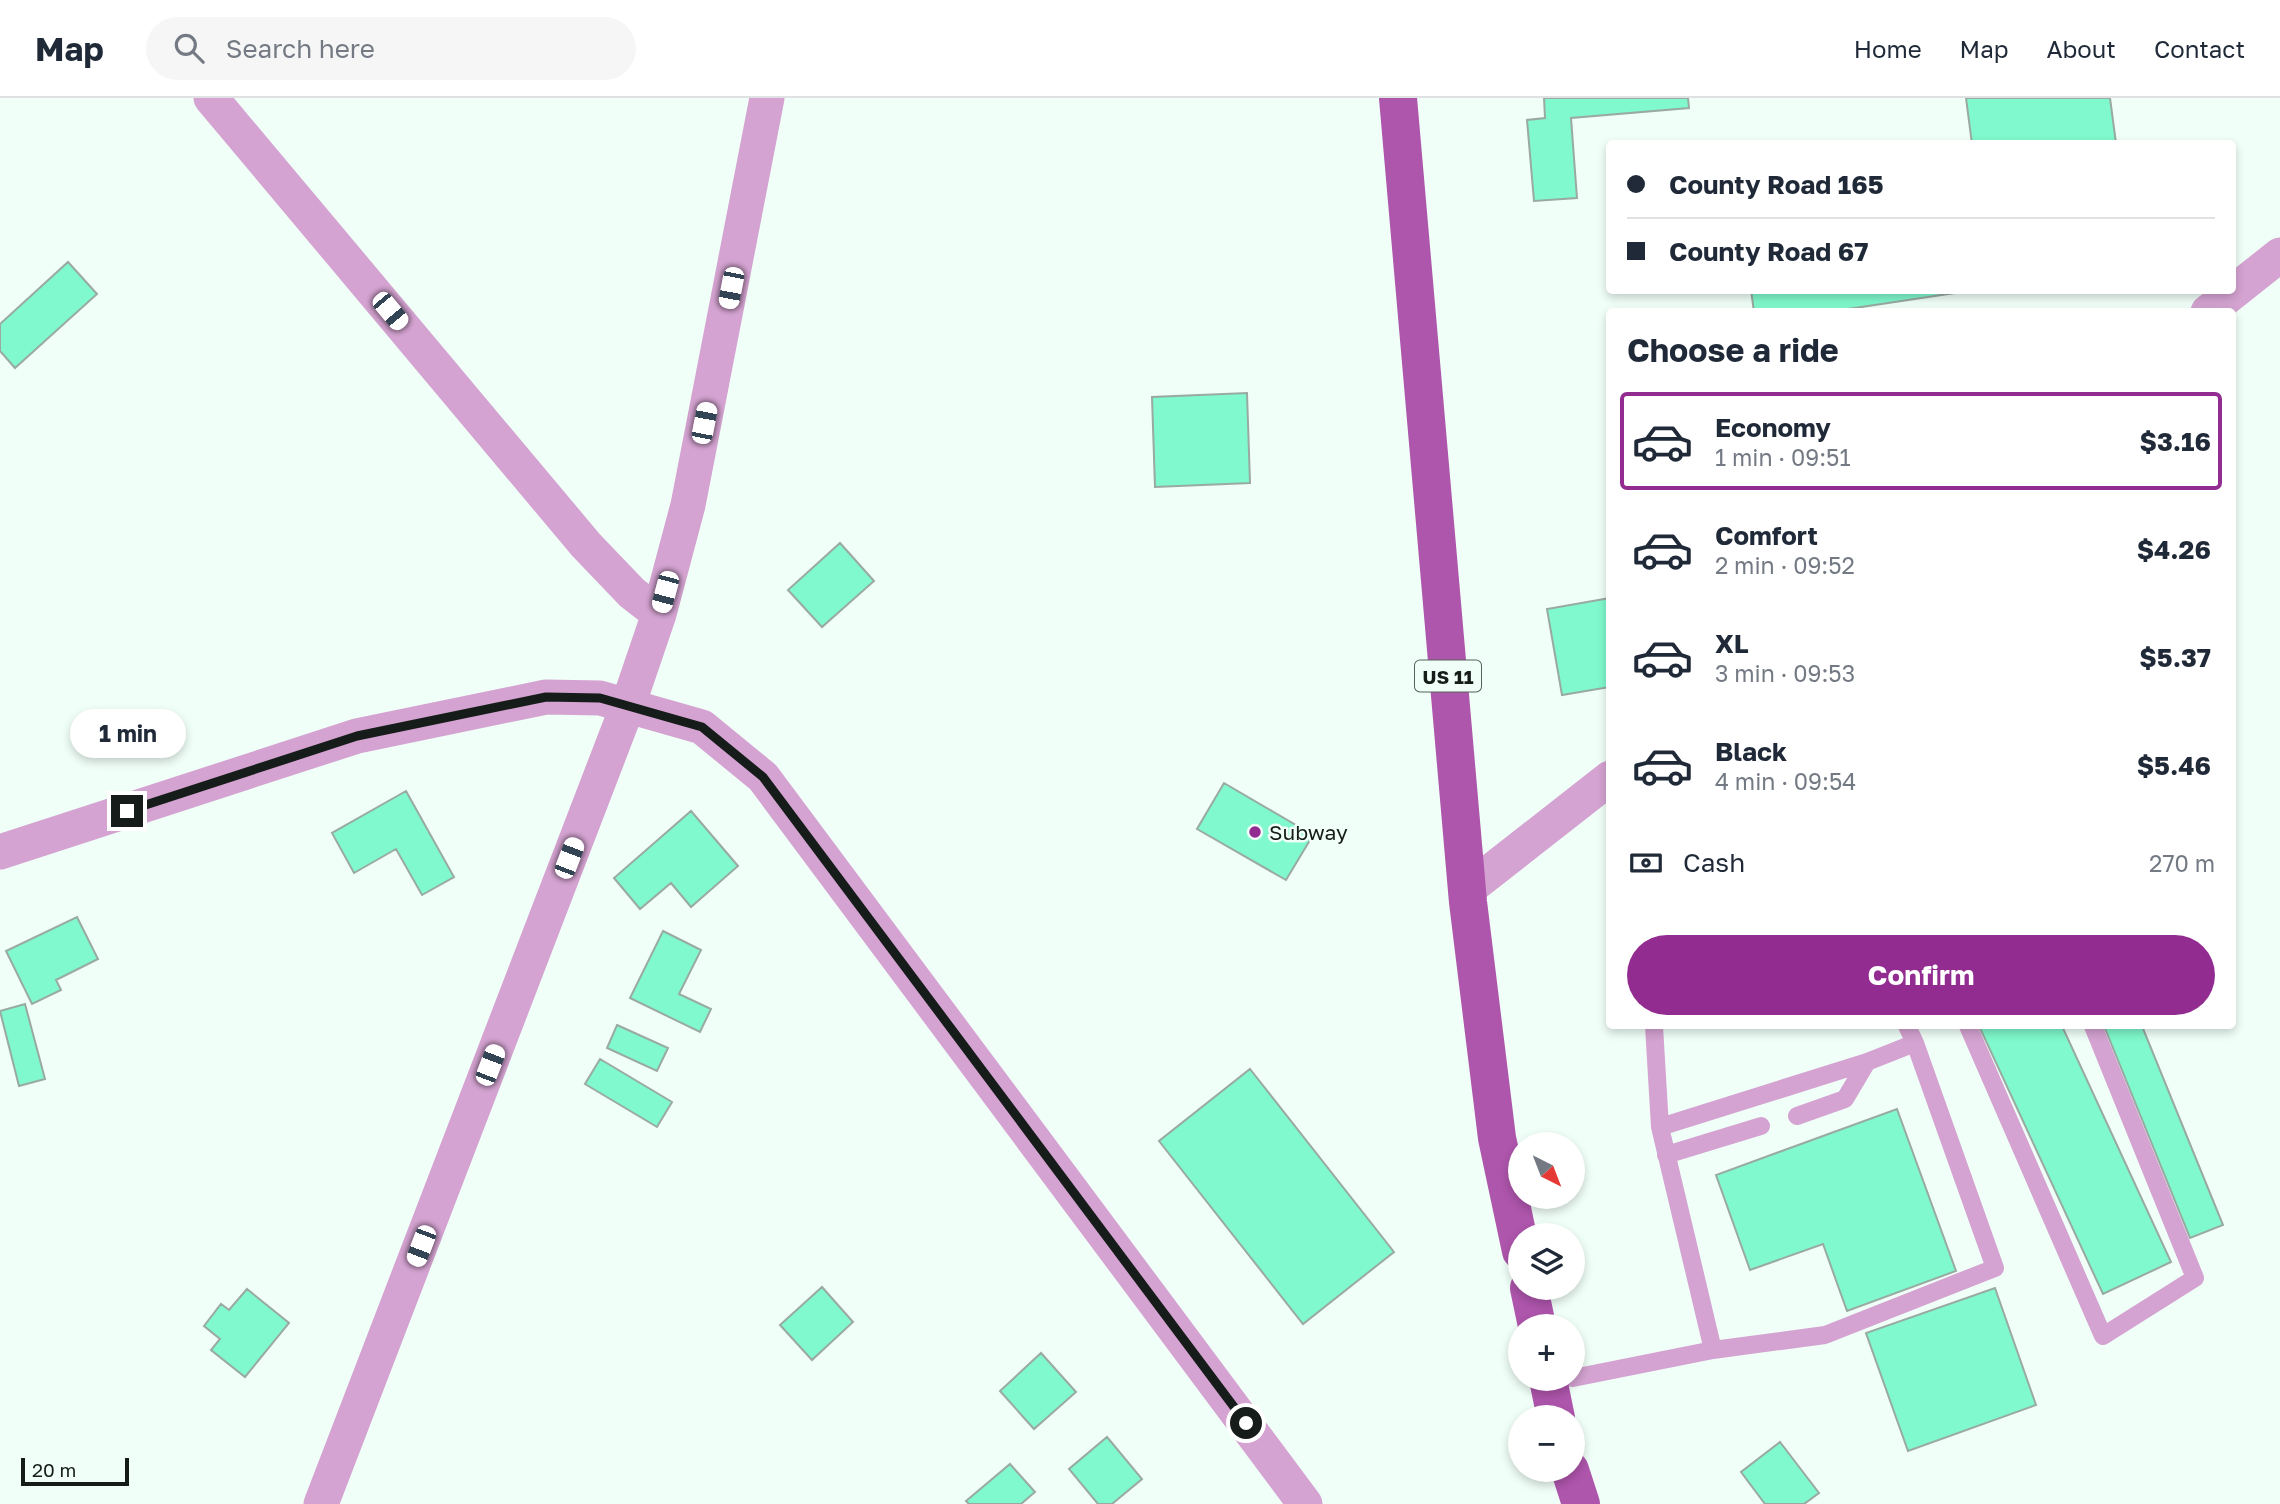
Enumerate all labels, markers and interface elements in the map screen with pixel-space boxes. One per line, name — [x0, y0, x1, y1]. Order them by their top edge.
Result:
search box — [146, 17, 636, 80]
text: Map — [35, 29, 104, 68]
icon: search — [170, 29, 208, 67]
text: Search here — [226, 33, 375, 64]
text: Home — [1854, 34, 1922, 63]
text: Map — [1960, 34, 2009, 63]
text: About — [2047, 34, 2116, 63]
text: Contact — [2154, 34, 2245, 63]
text: County Road 165 — [1669, 169, 1884, 200]
text: County Road 67 — [1669, 236, 1869, 267]
car — [717, 265, 746, 311]
car — [369, 288, 412, 334]
text: Choose a ride — [1627, 331, 1839, 369]
car — [690, 400, 719, 446]
icon: car — [1631, 410, 1694, 473]
text: Economy — [1715, 412, 1831, 443]
text: $3.16 — [2139, 426, 2211, 457]
text: 1 min · 09:51 — [1715, 443, 1851, 471]
icon: car — [1631, 518, 1694, 581]
text: Comfort — [1715, 520, 1818, 551]
text: $4.26 — [2137, 534, 2211, 565]
text: 2 min · 09:52 — [1715, 551, 1855, 579]
car — [650, 569, 681, 615]
icon: car — [1631, 626, 1694, 689]
text: XL — [1715, 628, 1749, 659]
text: $5.37 — [2139, 642, 2211, 673]
text: 3 min · 09:53 — [1715, 659, 1855, 687]
road number: US 11 — [1415, 660, 1481, 692]
callout: 1 min — [69, 710, 185, 758]
text: 1 min — [99, 719, 157, 747]
icon: car — [1631, 734, 1694, 797]
text: Black — [1715, 736, 1787, 767]
text: $5.46 — [2137, 750, 2211, 781]
text: 4 min · 09:54 — [1715, 767, 1856, 795]
route end — [111, 795, 143, 827]
place label: Subway — [1269, 819, 1348, 845]
marker: Subway — [1247, 824, 1263, 840]
car — [552, 835, 587, 881]
icon: cash — [1627, 844, 1665, 882]
text: Cash — [1683, 847, 1745, 878]
text: 270 m — [2149, 849, 2215, 877]
button: Confirm — [1627, 935, 2215, 1015]
car — [473, 1042, 508, 1088]
north arrow — [1508, 1132, 1586, 1209]
map controls — [1508, 1132, 1585, 1482]
car — [404, 1223, 439, 1269]
button: layers — [1508, 1223, 1585, 1300]
button: + — [1508, 1314, 1585, 1391]
button: − — [1508, 1405, 1585, 1482]
route start — [1230, 1407, 1262, 1439]
scale bar — [21, 1455, 130, 1487]
text: 20 m — [32, 1458, 76, 1481]

